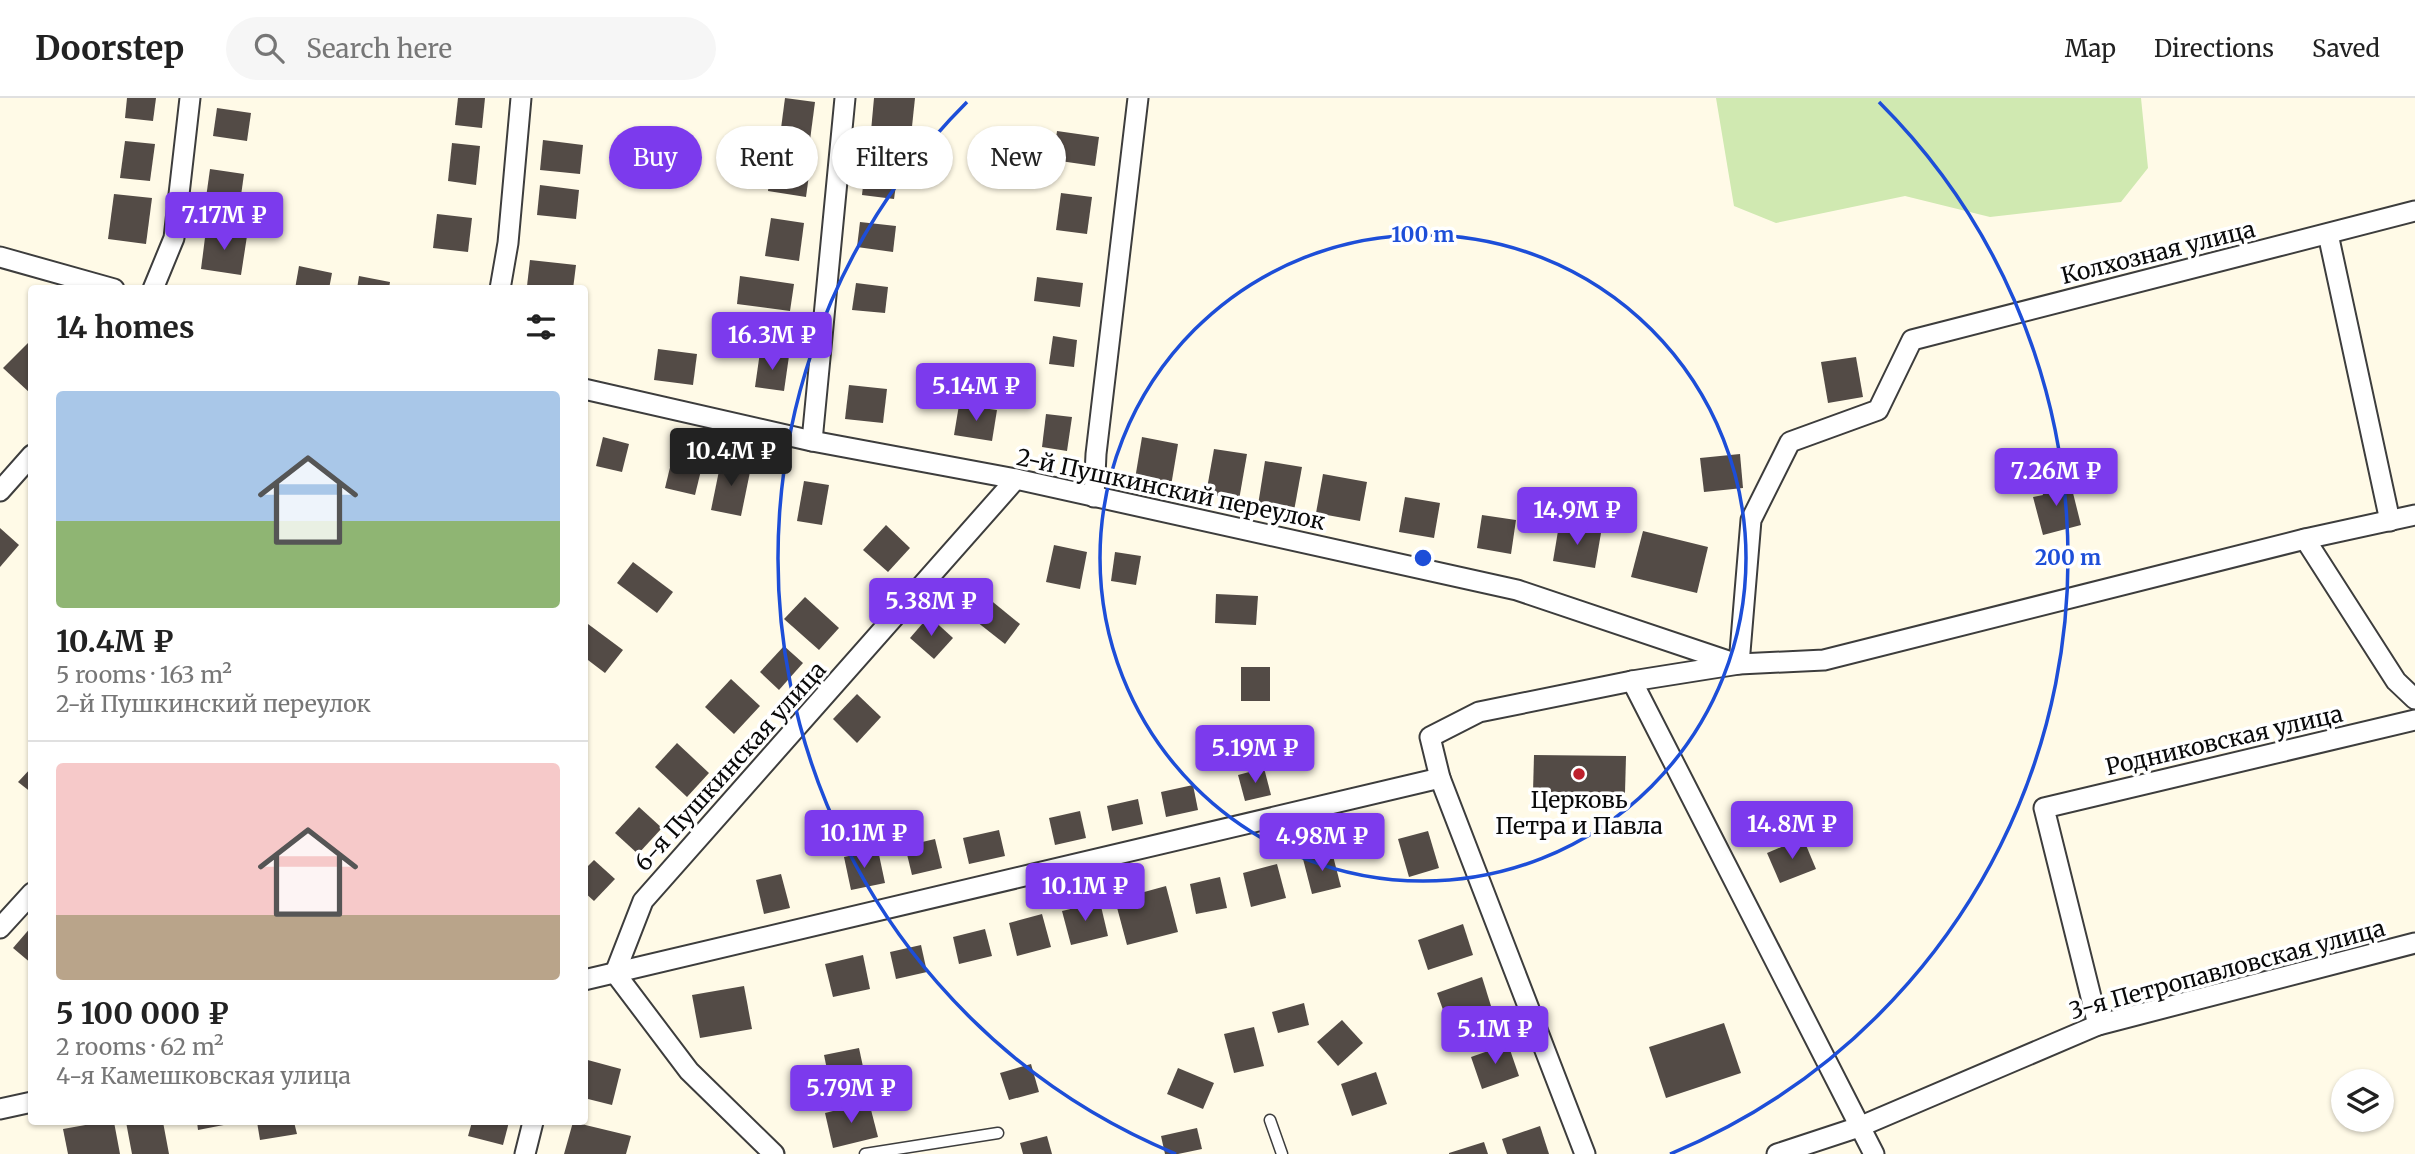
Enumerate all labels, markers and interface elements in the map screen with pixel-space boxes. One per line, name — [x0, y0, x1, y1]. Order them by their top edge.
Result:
search box — [226, 17, 716, 80]
text: Doorstep — [35, 28, 184, 69]
icon: search — [250, 29, 288, 67]
text: Search here — [306, 32, 452, 65]
text: Map — [2065, 33, 2116, 64]
text: Directions — [2154, 33, 2274, 64]
text: Saved — [2312, 33, 2380, 64]
chip: Buy — [609, 126, 702, 189]
chip: Rent — [716, 126, 818, 189]
chip: Filters — [832, 126, 953, 189]
chip: New — [967, 126, 1066, 189]
pin: 7.17M ₽ — [159, 192, 289, 252]
text: 7.17M ₽ — [181, 200, 267, 229]
street label: Колхозная улица — [2058, 214, 2258, 290]
text: 100 m — [1392, 221, 1454, 248]
text: 14 homes — [56, 308, 194, 346]
icon: filters — [522, 308, 560, 346]
pin: 16.3M ₽ — [707, 313, 837, 372]
text: 16.3M ₽ — [728, 320, 816, 349]
pin: 5.14M ₽ — [911, 364, 1041, 423]
text: 5.14M ₽ — [932, 371, 1020, 400]
pin: 10.4M ₽ — [666, 428, 796, 488]
text: 10.4M ₽ — [686, 436, 776, 465]
icon: home — [245, 437, 371, 563]
street label: 2-й Пушкинский переулок — [1014, 442, 1328, 536]
pin: 7.26M ₽ — [1991, 448, 2121, 508]
text: 7.26M ₽ — [2011, 456, 2101, 485]
pin: 14.9M ₽ — [1512, 488, 1642, 547]
text: 14.9M ₽ — [1533, 495, 1621, 524]
text: 200 m — [2035, 544, 2101, 571]
centre of rings — [1411, 546, 1435, 570]
pin: 5.38M ₽ — [866, 578, 996, 638]
text: 5.38M ₽ — [885, 586, 977, 615]
text: 10.4M ₽ — [56, 622, 174, 660]
street label: 6-я Пушкинская улица — [628, 655, 832, 877]
text: 5 rooms · 163 m² — [56, 660, 232, 689]
text: 2-й Пушкинский переулок — [56, 689, 371, 718]
street label: Родниковская улица — [2103, 699, 2345, 781]
pin: 5.19M ₽ — [1190, 726, 1320, 785]
text: 5.19M ₽ — [1211, 733, 1299, 762]
marker: Церковь Петра и Павла — [1571, 766, 1587, 782]
place label: Церковь Петра и Павла — [1495, 785, 1663, 840]
pin: 14.8M ₽ — [1727, 802, 1857, 861]
icon: home — [245, 809, 371, 935]
text: 14.8M ₽ — [1747, 809, 1837, 838]
pin: 10.1M ₽ — [799, 810, 929, 870]
pin: 4.98M ₽ — [1257, 814, 1387, 873]
text: 10.1M ₽ — [821, 818, 907, 847]
text: 4.98M ₽ — [1276, 821, 1368, 850]
pin: 10.1M ₽ — [1020, 864, 1150, 923]
text: 10.1M ₽ — [1042, 871, 1128, 900]
street label: 3-я Петропавловская улица — [2066, 913, 2388, 1025]
text: 5 100 000 ₽ — [56, 994, 229, 1032]
pin: 5.1M ₽ — [1438, 1006, 1552, 1066]
text: 5.1M ₽ — [1457, 1014, 1533, 1043]
text: 2 rooms · 62 m² — [56, 1032, 224, 1061]
text: 4-я Камешковская улица — [56, 1061, 351, 1090]
pin: 5.79M ₽ — [786, 1066, 916, 1125]
map controls — [2331, 1069, 2394, 1132]
button: layers — [2331, 1069, 2394, 1132]
text: 5.79M ₽ — [806, 1073, 896, 1102]

